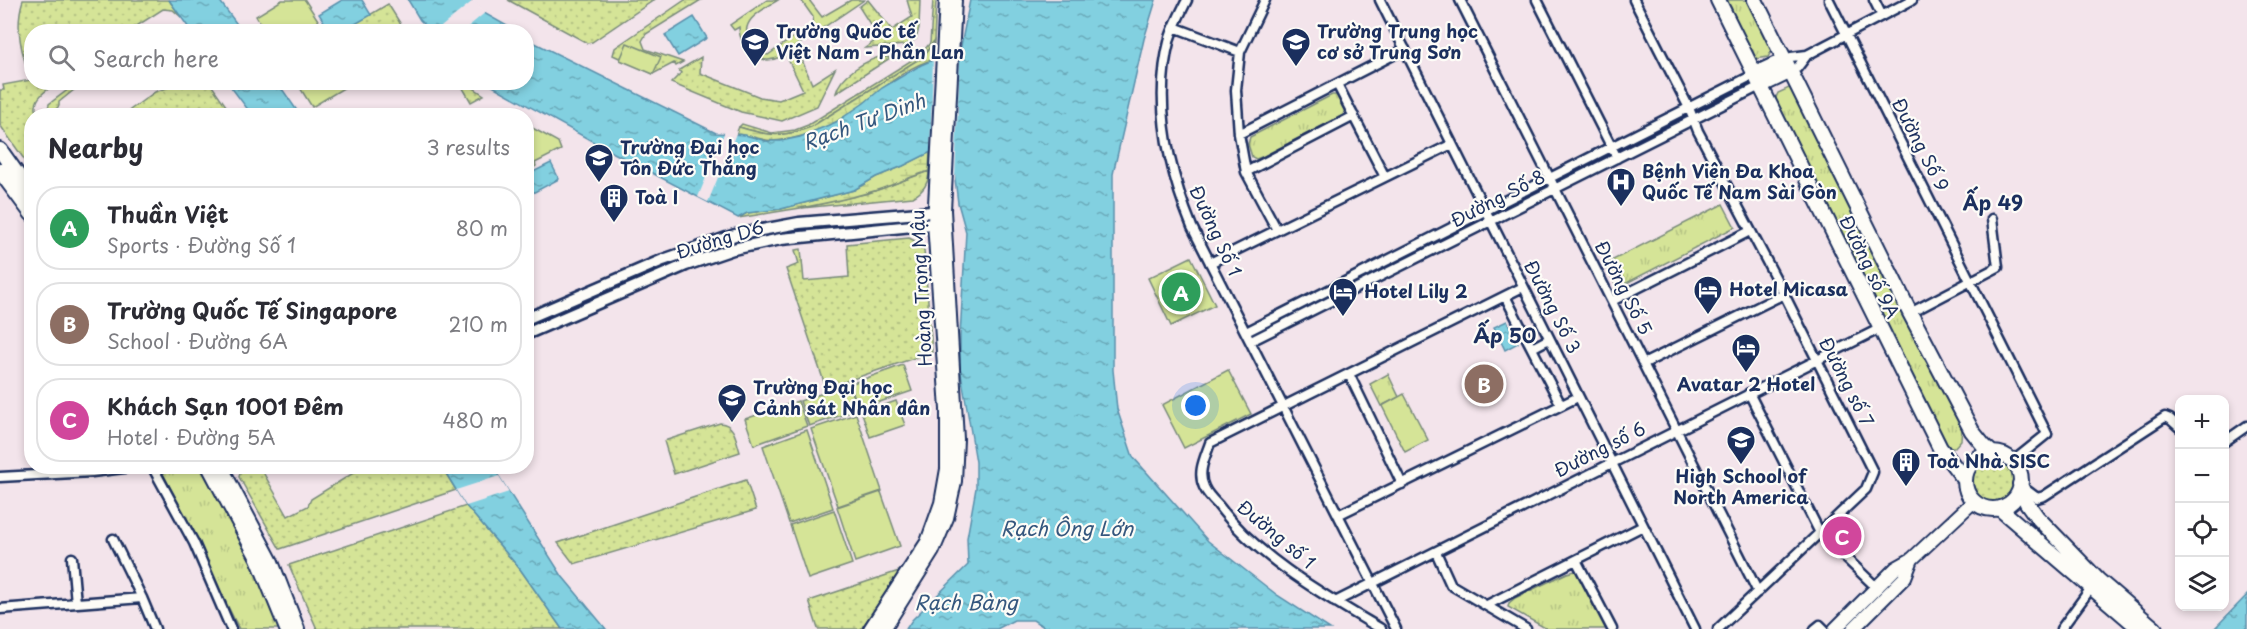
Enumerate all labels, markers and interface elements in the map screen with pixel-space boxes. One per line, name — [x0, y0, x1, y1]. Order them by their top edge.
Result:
place label: Trường Quốc tế Việt Nam - Phần Lan — [776, 17, 964, 65]
place label: Trường Trung học cơ sở Trung Sơn — [1317, 17, 1478, 65]
search box — [24, 24, 534, 90]
school or university icon: Trường Quốc tế Việt Nam - Phần Lan — [739, 26, 771, 68]
school or university icon: Trường Trung học cơ sở Trung Sơn — [1280, 26, 1312, 68]
icon: search — [45, 41, 78, 74]
text: Search here — [93, 41, 219, 74]
water label: Rạch Tư Dinh — [798, 85, 929, 157]
street label: Đường Số 9 — [1886, 93, 1957, 196]
text: Nearby — [48, 128, 143, 167]
text: 3 results — [427, 132, 510, 162]
place label: Trường Đại học Tôn Đức Thắng — [620, 133, 759, 181]
school or university icon: Trường Đại học Tôn Đức Thắng — [583, 142, 615, 184]
place label: Bệnh Viện Đa Khoa Quốc Tế Nam Sài Gòn — [1642, 157, 1837, 205]
street label: Đường Số 8 — [1445, 162, 1549, 233]
hospital icon: Bệnh Viện Đa Khoa Quốc Tế Nam Sài Gòn — [1605, 166, 1637, 208]
street label: Đường Số 1 — [1183, 180, 1249, 280]
building icon: Toà I — [598, 182, 630, 224]
place label: Toà I — [635, 183, 678, 210]
district label: Ấp 49 — [1963, 186, 2023, 217]
text: Thuần Việt — [107, 197, 229, 230]
street label: Hoàng Trọng Mậu — [903, 209, 938, 367]
street label: Đường số 9A — [1834, 210, 1907, 323]
street label: Đường D6 — [672, 212, 767, 265]
text: A — [62, 213, 77, 243]
text: 80 m — [456, 213, 508, 243]
text: Sports · Đường Số 1 — [107, 230, 296, 260]
street label: Đường Số 5 — [1589, 235, 1660, 339]
street label: Đường Số 3 — [1518, 255, 1588, 358]
pin: A — [1162, 270, 1200, 314]
hotel icon: Hotel Micasa — [1692, 274, 1724, 316]
place label: Hotel Micasa — [1729, 275, 1849, 302]
hotel icon: Hotel Lily 2 — [1327, 276, 1359, 318]
place label: Hotel Lily 2 — [1364, 277, 1468, 304]
text: Trường Quốc Tế Singapore — [107, 293, 397, 326]
text: B — [63, 309, 76, 339]
text: 210 m — [449, 309, 508, 339]
district label: Ấp 50 — [1474, 319, 1536, 350]
text: School · Đường 6A — [107, 326, 288, 356]
hotel icon: Avatar 2 Hotel — [1730, 332, 1762, 374]
street label: Đường số 7 — [1813, 332, 1881, 431]
pin: B — [1464, 362, 1504, 406]
place label: Avatar 2 Hotel — [1677, 370, 1815, 397]
place label: Trường Đại học Cảnh sát Nhân dân — [753, 373, 930, 421]
school or university icon: Trường Đại học Cảnh sát Nhân dân — [716, 382, 748, 424]
text: Khách Sạn 1001 Đêm — [107, 389, 344, 422]
your location — [1181, 391, 1210, 420]
map controls — [2175, 395, 2229, 611]
button: + — [2175, 395, 2229, 449]
text: C — [62, 405, 77, 435]
text: 480 m — [443, 405, 508, 435]
street label: Đường số 6 — [1549, 414, 1650, 483]
text: Hotel · Đường 5A — [107, 422, 275, 452]
school or university icon: High School of North America — [1725, 424, 1757, 466]
building icon: Toà Nhà SISC — [1890, 446, 1922, 488]
place label: Toà Nhà SISC — [1927, 447, 2050, 474]
button: − — [2175, 449, 2229, 503]
place label: High School of North America — [1673, 462, 1809, 510]
street label: Đường số 1 — [1232, 493, 1322, 575]
button: locate — [2175, 503, 2229, 557]
water label: Rạch Ông Lớn — [1001, 513, 1134, 543]
pin: C — [1822, 514, 1862, 558]
button: layers — [2175, 557, 2229, 611]
water label: Rạch Bàng — [915, 587, 1019, 617]

